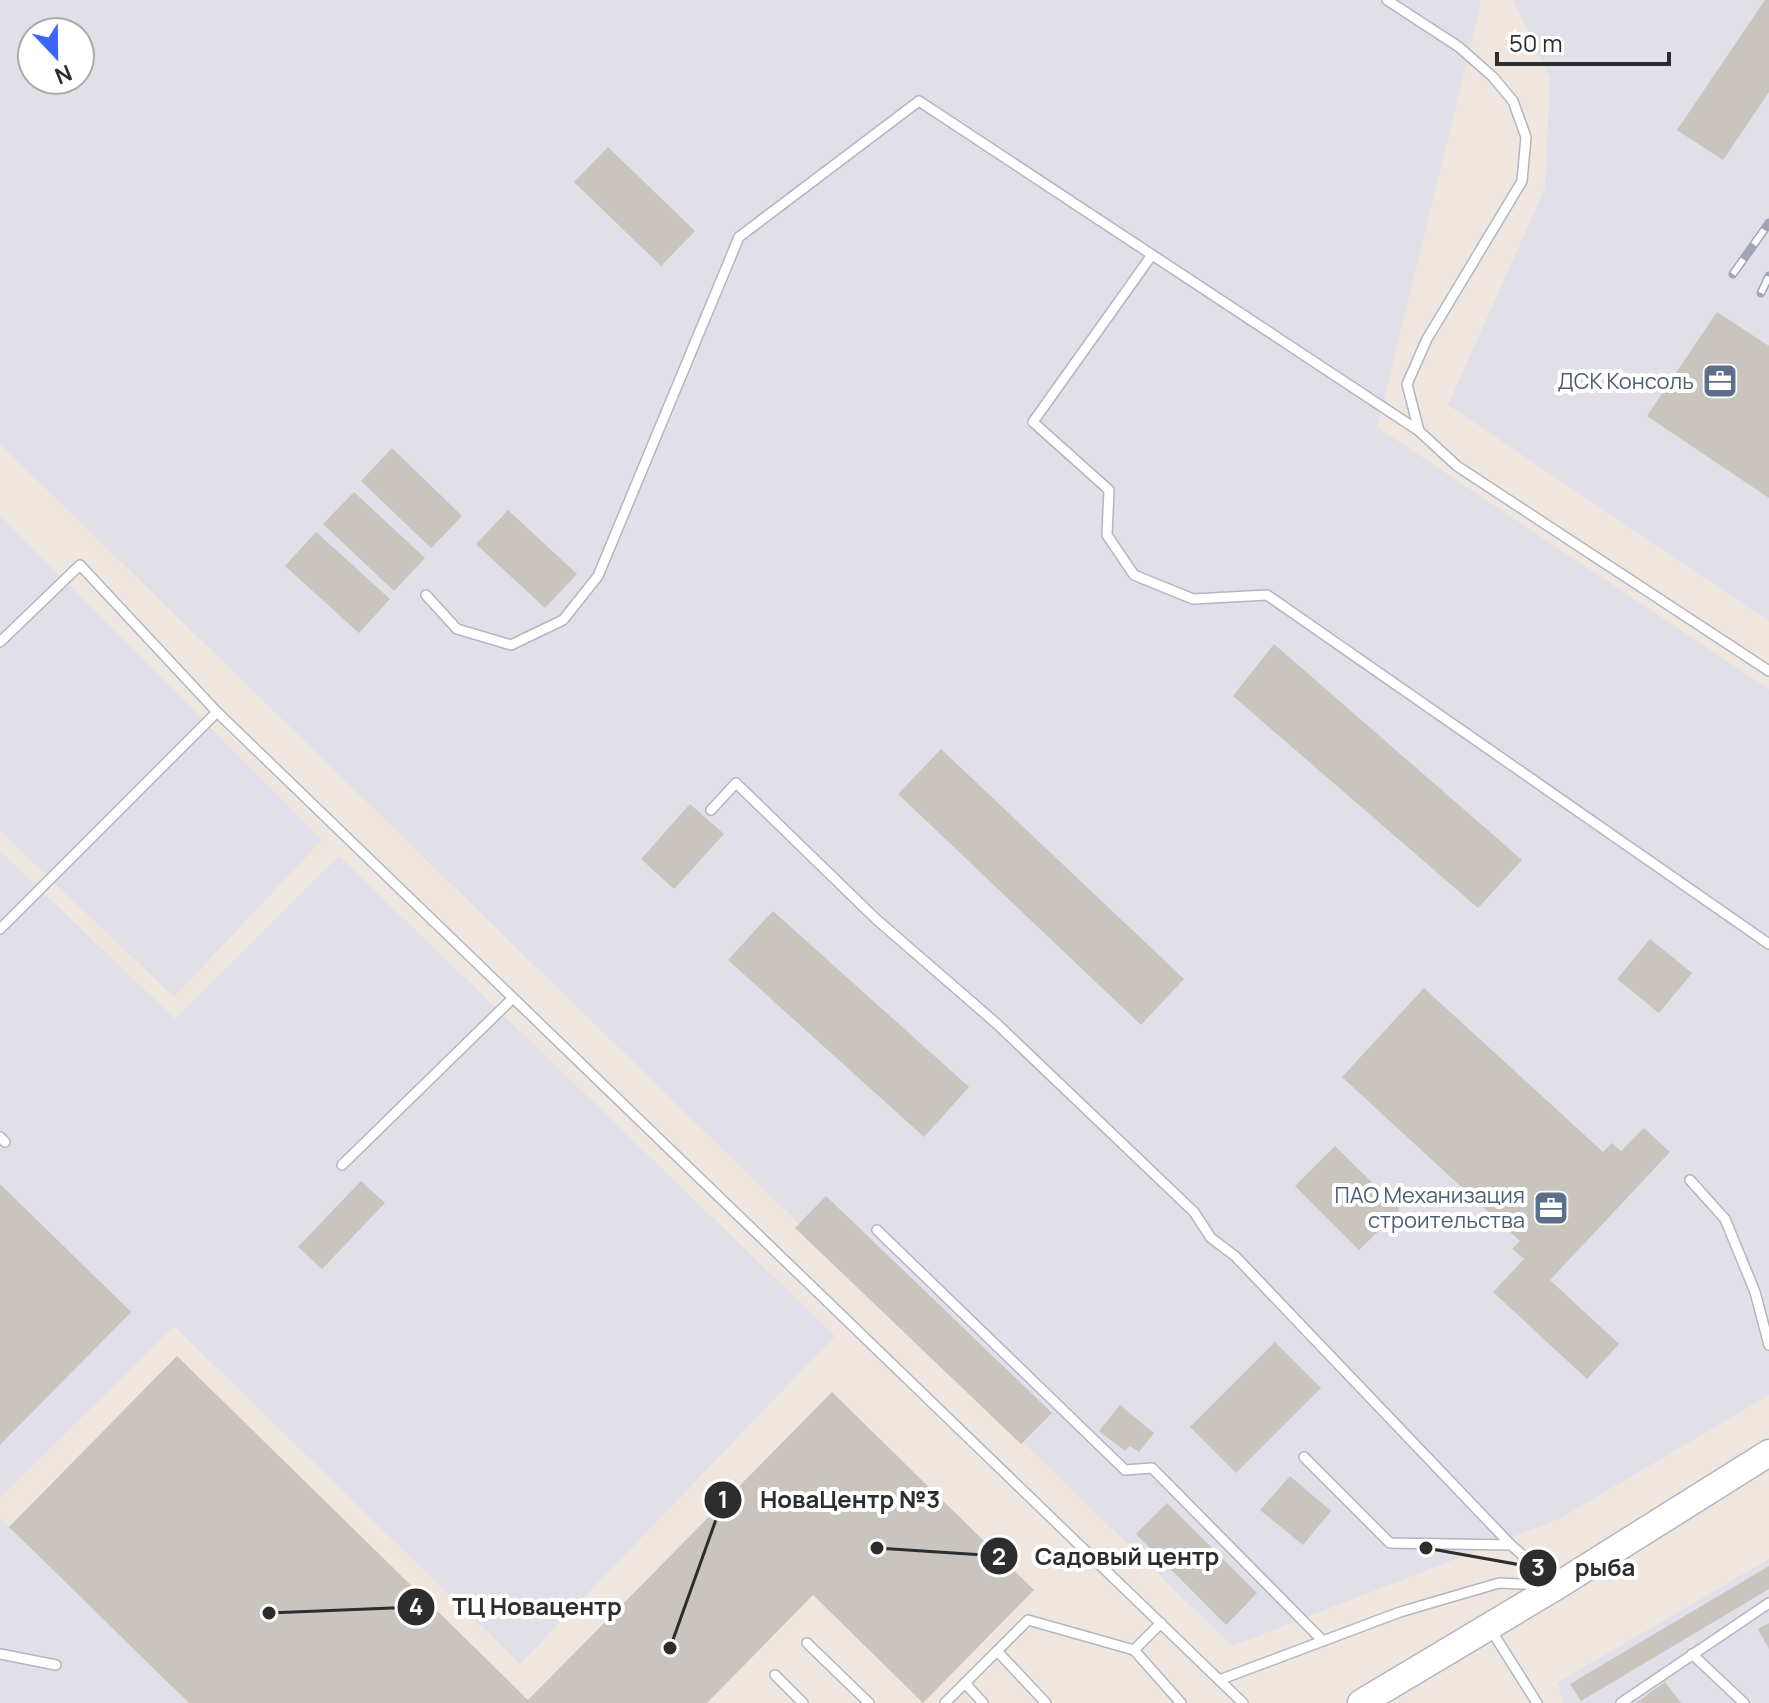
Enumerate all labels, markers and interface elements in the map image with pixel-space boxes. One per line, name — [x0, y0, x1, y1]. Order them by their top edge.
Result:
north arrow — [16, 16, 96, 96]
scale bar — [1497, 16, 1669, 66]
text: 50 m — [1509, 26, 1563, 59]
text: N — [51, 58, 76, 91]
office icon: ДСК Консоль — [1701, 362, 1739, 400]
place label: ДСК Консоль — [1558, 366, 1694, 396]
place label: ПАО Механизация строительства — [1335, 1180, 1525, 1235]
office icon: ПАО Механизация строительства — [1532, 1189, 1570, 1227]
callout: НоваЦентр №3 — [703, 1476, 956, 1524]
text: 1 — [718, 1482, 728, 1515]
text: НоваЦентр №3 — [760, 1482, 940, 1515]
callout: Садовый центр — [979, 1532, 1236, 1580]
text: 2 — [992, 1539, 1006, 1572]
text: Садовый центр — [1035, 1539, 1219, 1572]
callout: рыба — [1518, 1544, 1651, 1592]
text: 3 — [1531, 1550, 1545, 1583]
text: рыба — [1575, 1550, 1635, 1583]
callout: ТЦ Новацентр — [396, 1583, 638, 1631]
text: 4 — [409, 1589, 423, 1622]
text: ТЦ Новацентр — [452, 1589, 622, 1622]

